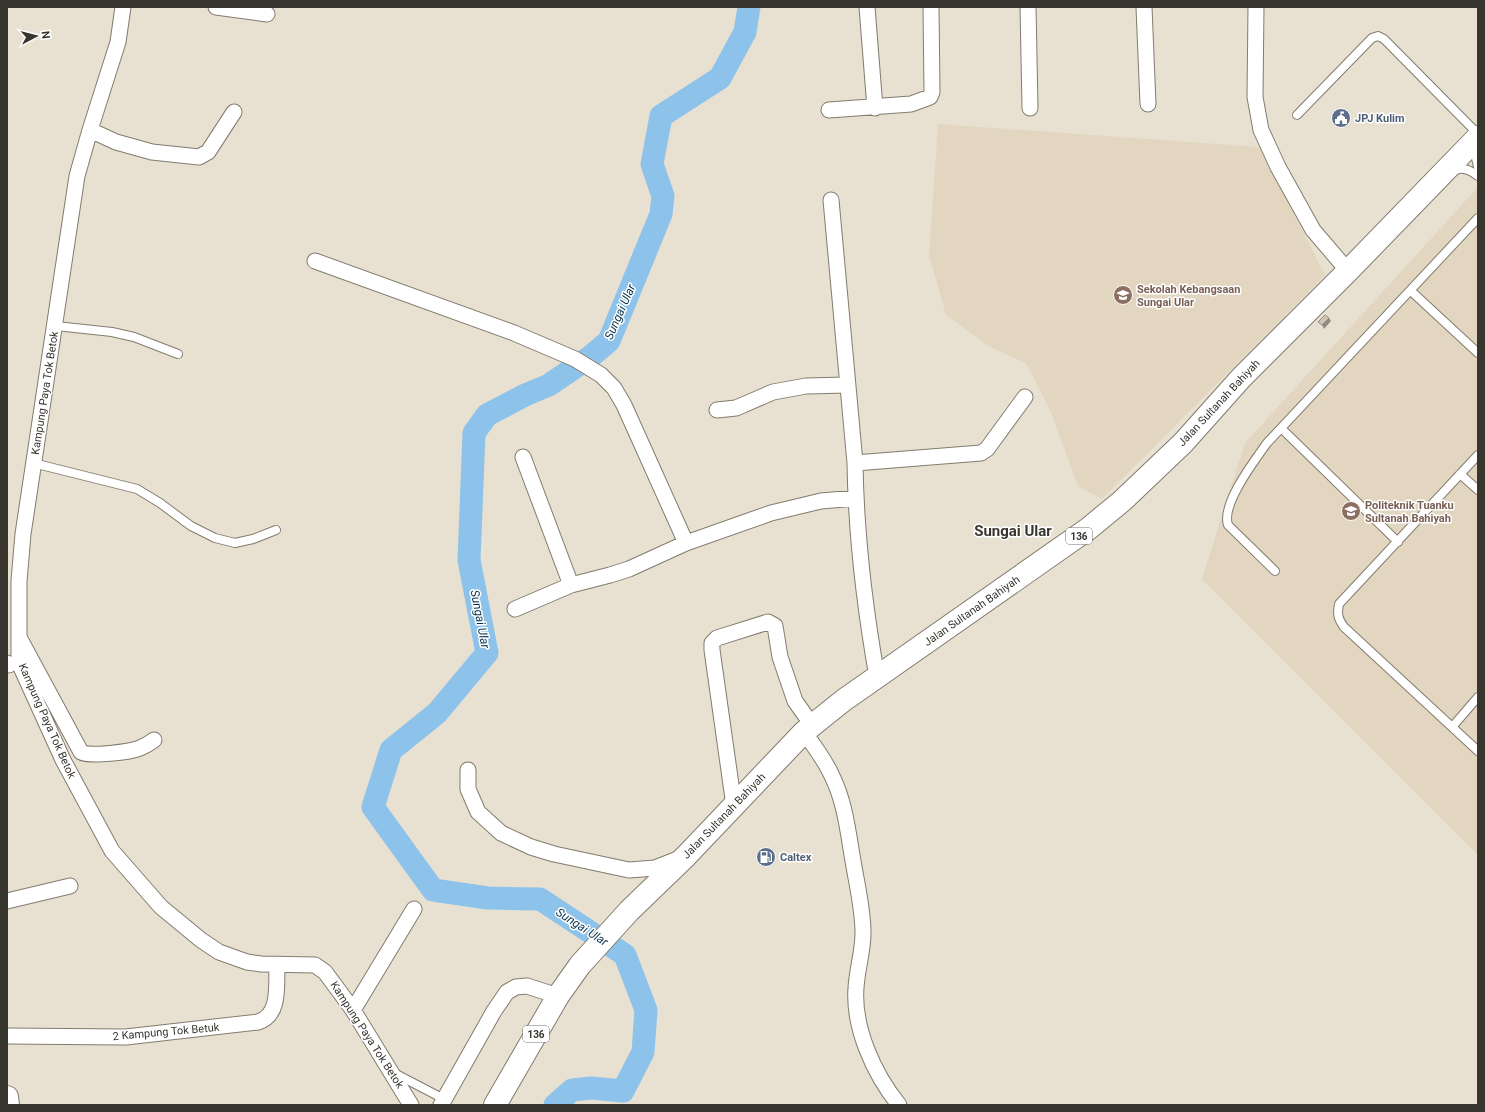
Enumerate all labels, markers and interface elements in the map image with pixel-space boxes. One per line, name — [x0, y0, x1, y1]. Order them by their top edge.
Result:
north arrow — [16, 16, 56, 56]
text: N — [39, 30, 52, 40]
public building icon: JPJ Kulim — [1330, 107, 1352, 129]
place label: JPJ Kulim — [1355, 112, 1404, 125]
water label: Sungai Ular — [602, 281, 639, 342]
place label: Sekolah Kebangsaan Sungai Ular — [1137, 283, 1240, 309]
school or university icon: Sekolah Kebangsaan Sungai Ular — [1112, 284, 1134, 306]
street label: Kampung Paya Tok Betok — [29, 330, 61, 456]
street label: Jalan Sultanah Bahiyah — [1175, 357, 1263, 449]
place label: Politeknik Tuanku Sultanah Bahiyah — [1365, 499, 1454, 525]
school or university icon: Politeknik Tuanku Sultanah Bahiyah — [1340, 500, 1362, 522]
district label: Sungai Ular — [974, 522, 1052, 540]
road number: 136 — [1066, 528, 1092, 544]
street label: Jalan Sultanah Bahiyah — [922, 573, 1022, 649]
water label: Sungai Ular — [467, 589, 493, 650]
street label: Kampung Paya Tok Betok — [16, 661, 78, 781]
street label: Jalan Sultanah Bahiyah — [680, 770, 768, 862]
fuel station icon: Caltex — [755, 846, 777, 868]
place label: Caltex — [780, 851, 812, 864]
water label: Sungai Ular — [553, 905, 611, 950]
street label: Kampung Paya Tok Betok — [328, 979, 407, 1091]
street label: 2 Kampung Tok Betuk — [112, 1021, 220, 1043]
road number: 136 — [523, 1026, 549, 1042]

